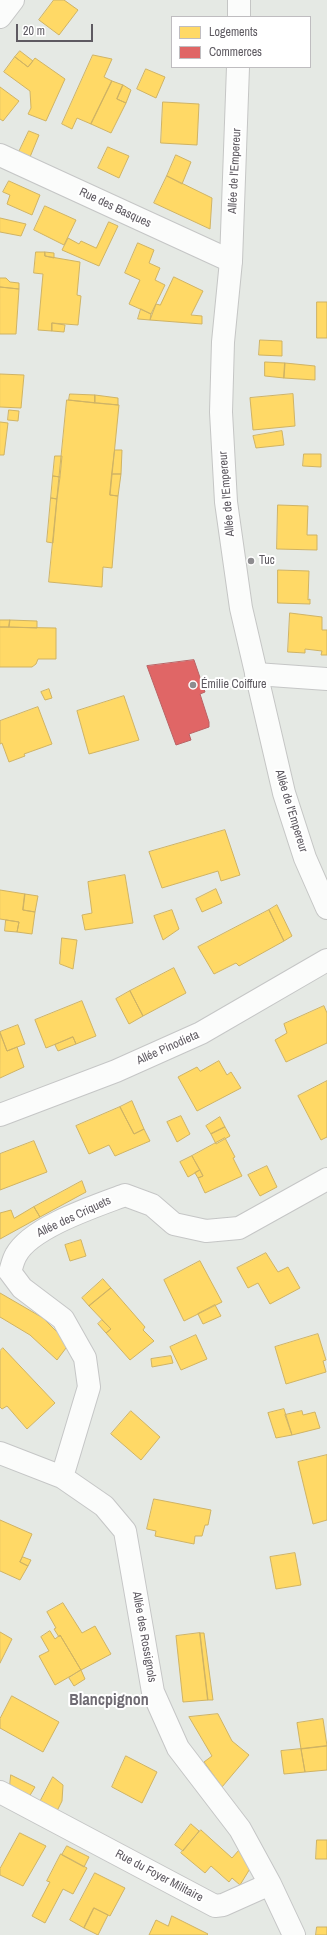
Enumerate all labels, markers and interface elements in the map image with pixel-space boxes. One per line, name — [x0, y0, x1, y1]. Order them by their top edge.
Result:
scale bar — [18, 16, 95, 42]
legend — [171, 16, 311, 68]
text: 20 m — [23, 23, 45, 39]
text: Logements — [209, 24, 258, 40]
text: Commerces — [209, 44, 262, 60]
street label: Allée de l'Empereur — [226, 128, 244, 214]
street label: Rue des Basques — [77, 185, 153, 231]
street label: Allée de l'Empereur — [216, 451, 238, 537]
place label: Tuc — [259, 554, 275, 568]
marker: Tuc — [246, 556, 256, 566]
place label: Émilie Coiffure — [201, 678, 266, 692]
marker: Émilie Coiffure — [188, 680, 198, 690]
street label: Allée de l'Empereur — [272, 768, 310, 854]
street label: Allée Pinodieta — [135, 1028, 201, 1068]
street label: Allée des Criquets — [35, 1193, 113, 1241]
street label: Allée des Rossignols — [129, 1591, 159, 1683]
district label: Blancpignon — [69, 1691, 149, 1711]
street label: Rue du Foyer Militaire — [113, 1847, 205, 1905]

